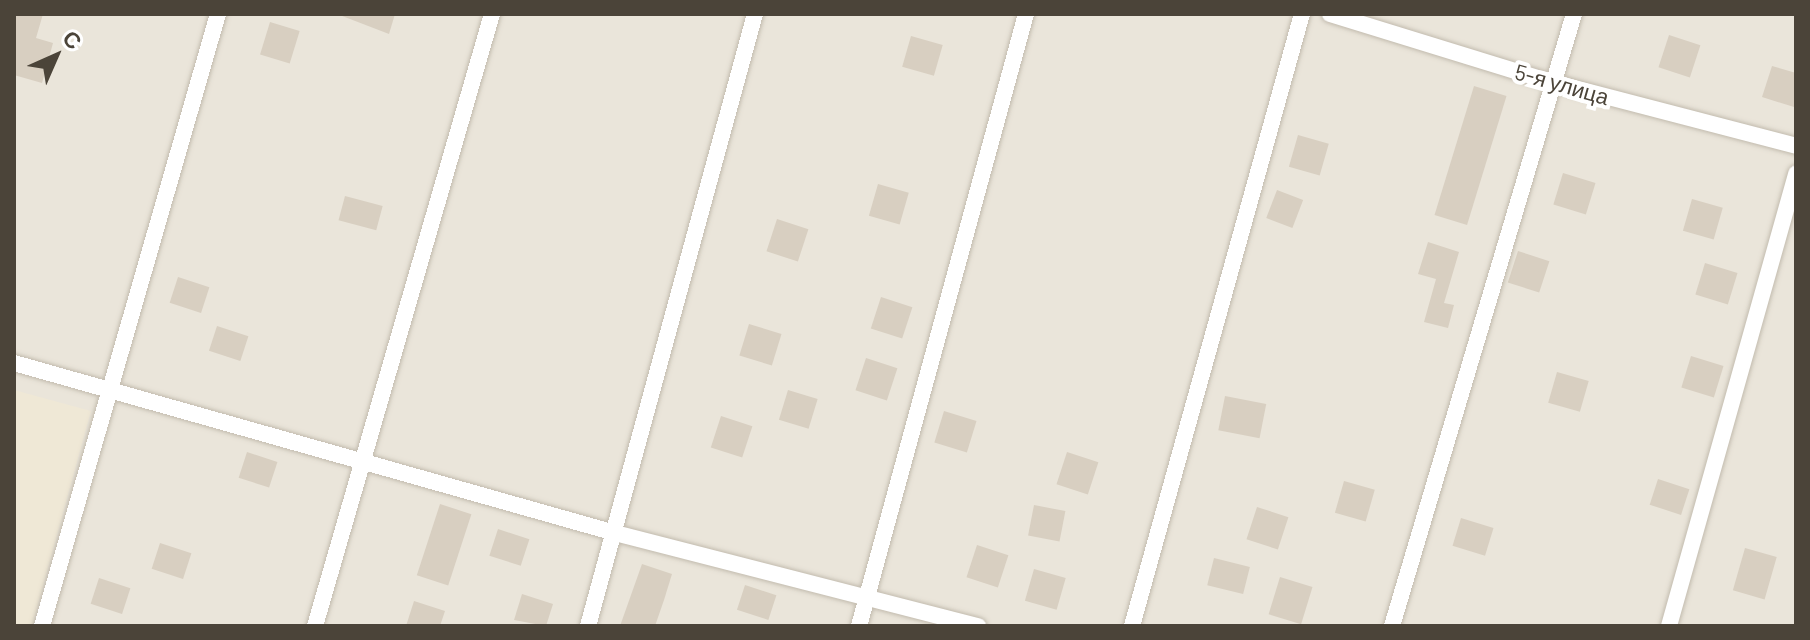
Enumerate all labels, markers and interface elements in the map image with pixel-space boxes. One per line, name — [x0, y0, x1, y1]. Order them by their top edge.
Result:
north arrow — [16, 16, 96, 96]
text: С — [58, 24, 88, 54]
street label: 5-я улица — [1512, 58, 1612, 110]

